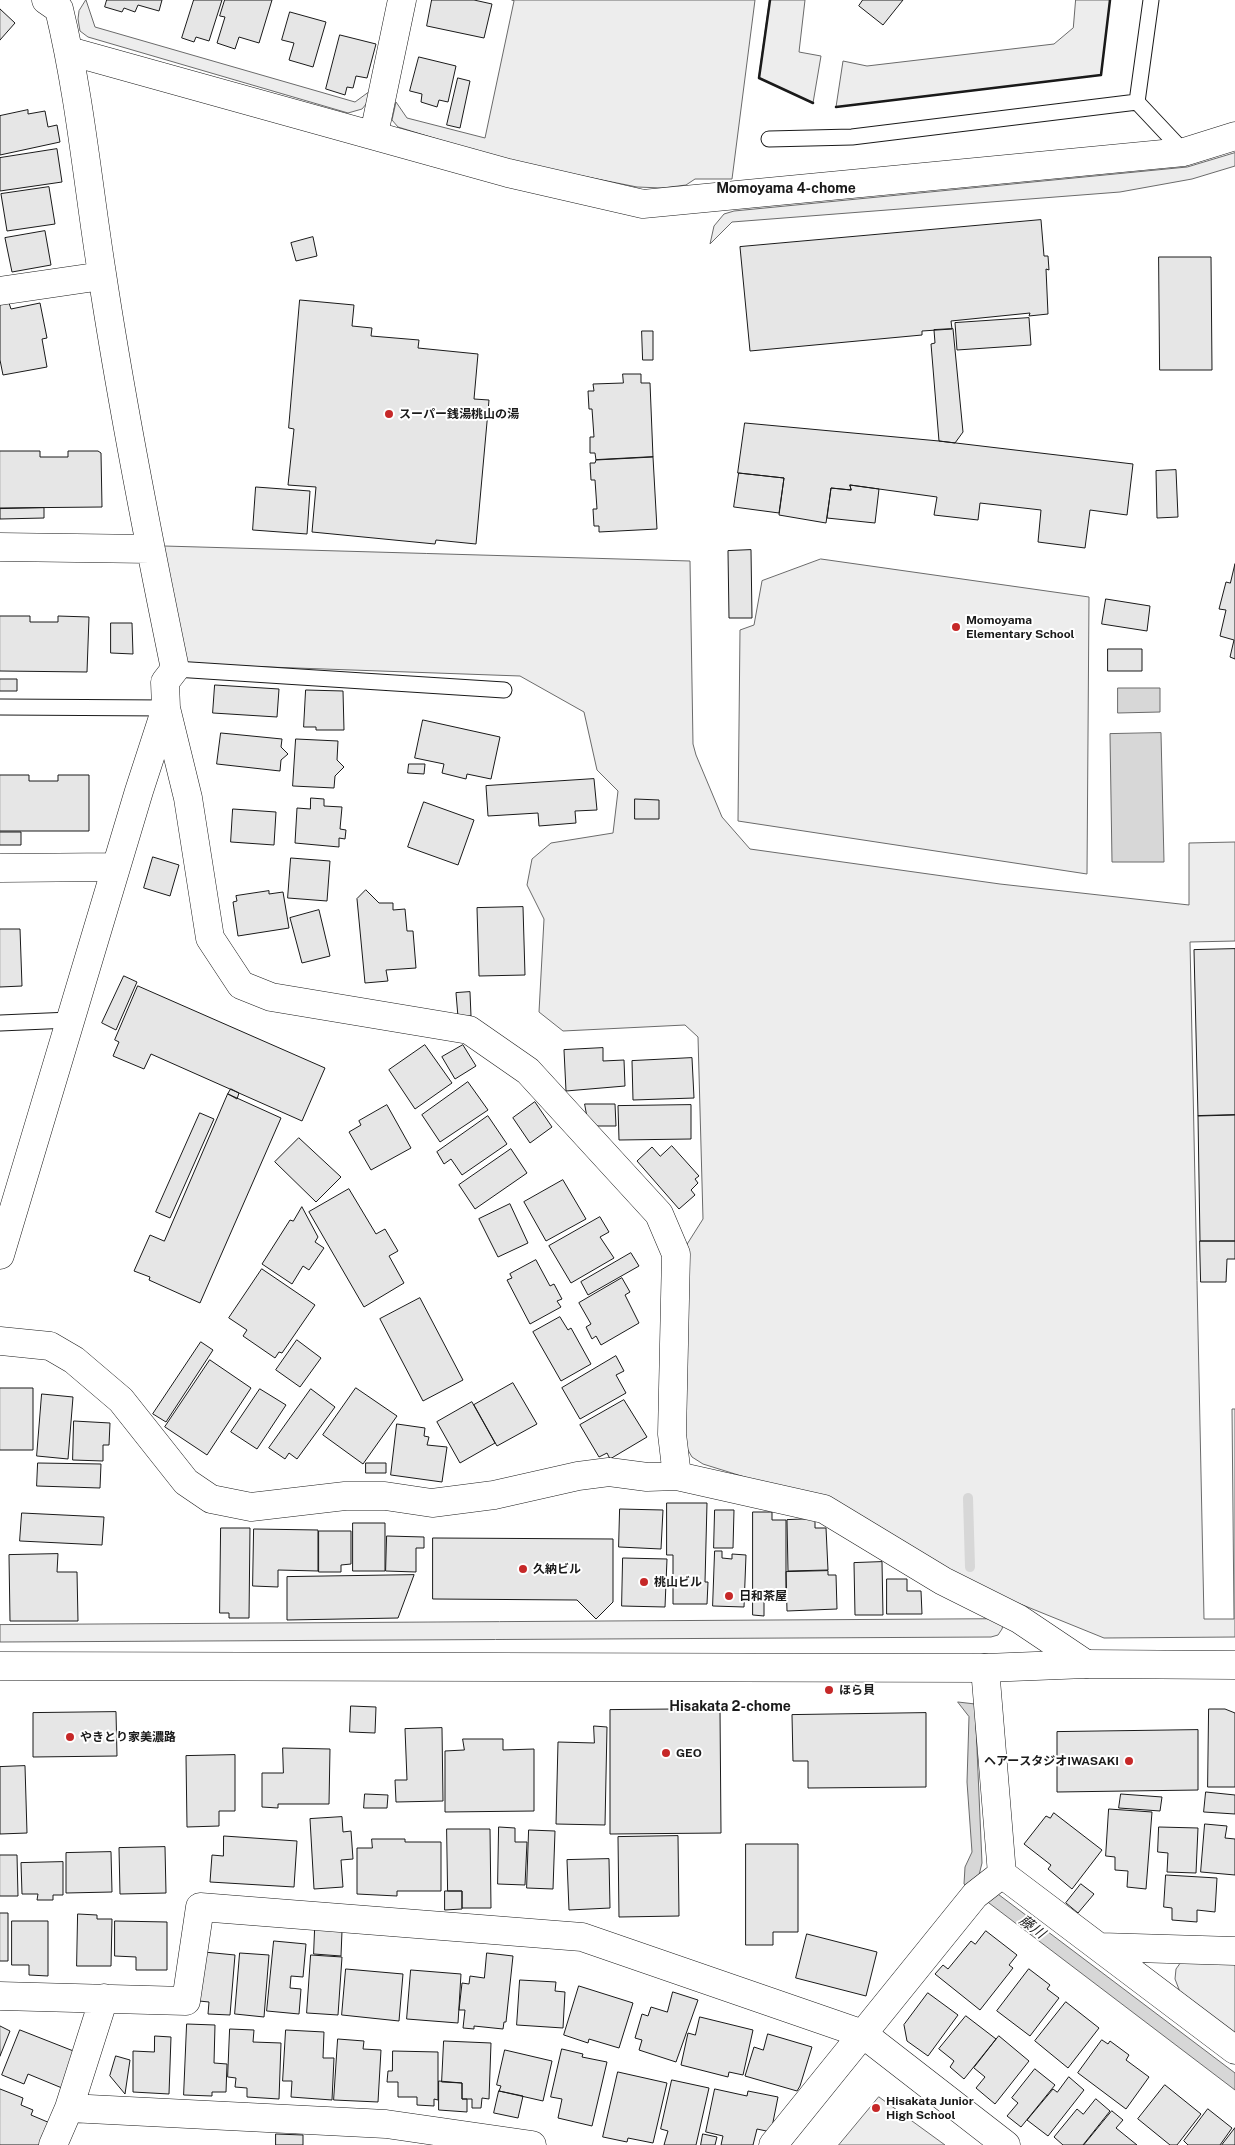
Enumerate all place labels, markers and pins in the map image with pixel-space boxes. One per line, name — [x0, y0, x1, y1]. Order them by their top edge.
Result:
place label: スーパー銭湯桃山の湯 — [399, 407, 519, 421]
marker: スーパー銭湯桃山の湯 — [383, 408, 395, 420]
place label: Momoyama Elementary School — [966, 613, 1075, 641]
marker: Momoyama Elementary School — [950, 621, 962, 633]
place label: 久納ビル — [533, 1562, 581, 1576]
marker: 久納ビル — [517, 1563, 529, 1575]
place label: 桃山ビル — [654, 1575, 702, 1589]
marker: 桃山ビル — [638, 1576, 650, 1588]
place label: 日和茶屋 — [739, 1589, 787, 1603]
marker: 日和茶屋 — [723, 1590, 735, 1602]
place label: ほら貝 — [839, 1683, 875, 1697]
marker: ほら貝 — [823, 1684, 835, 1696]
place label: やきとり家美濃路 — [80, 1730, 176, 1744]
marker: やきとり家美濃路 — [64, 1731, 76, 1743]
place label: GEO — [676, 1746, 702, 1760]
marker: GEO — [660, 1747, 672, 1759]
place label: ヘアースタジオIWASAKI — [984, 1754, 1119, 1768]
marker: ヘアースタジオIWASAKI — [1123, 1755, 1135, 1767]
place label: Hisakata Junior High School — [886, 2094, 974, 2122]
marker: Hisakata Junior High School — [870, 2102, 882, 2114]

